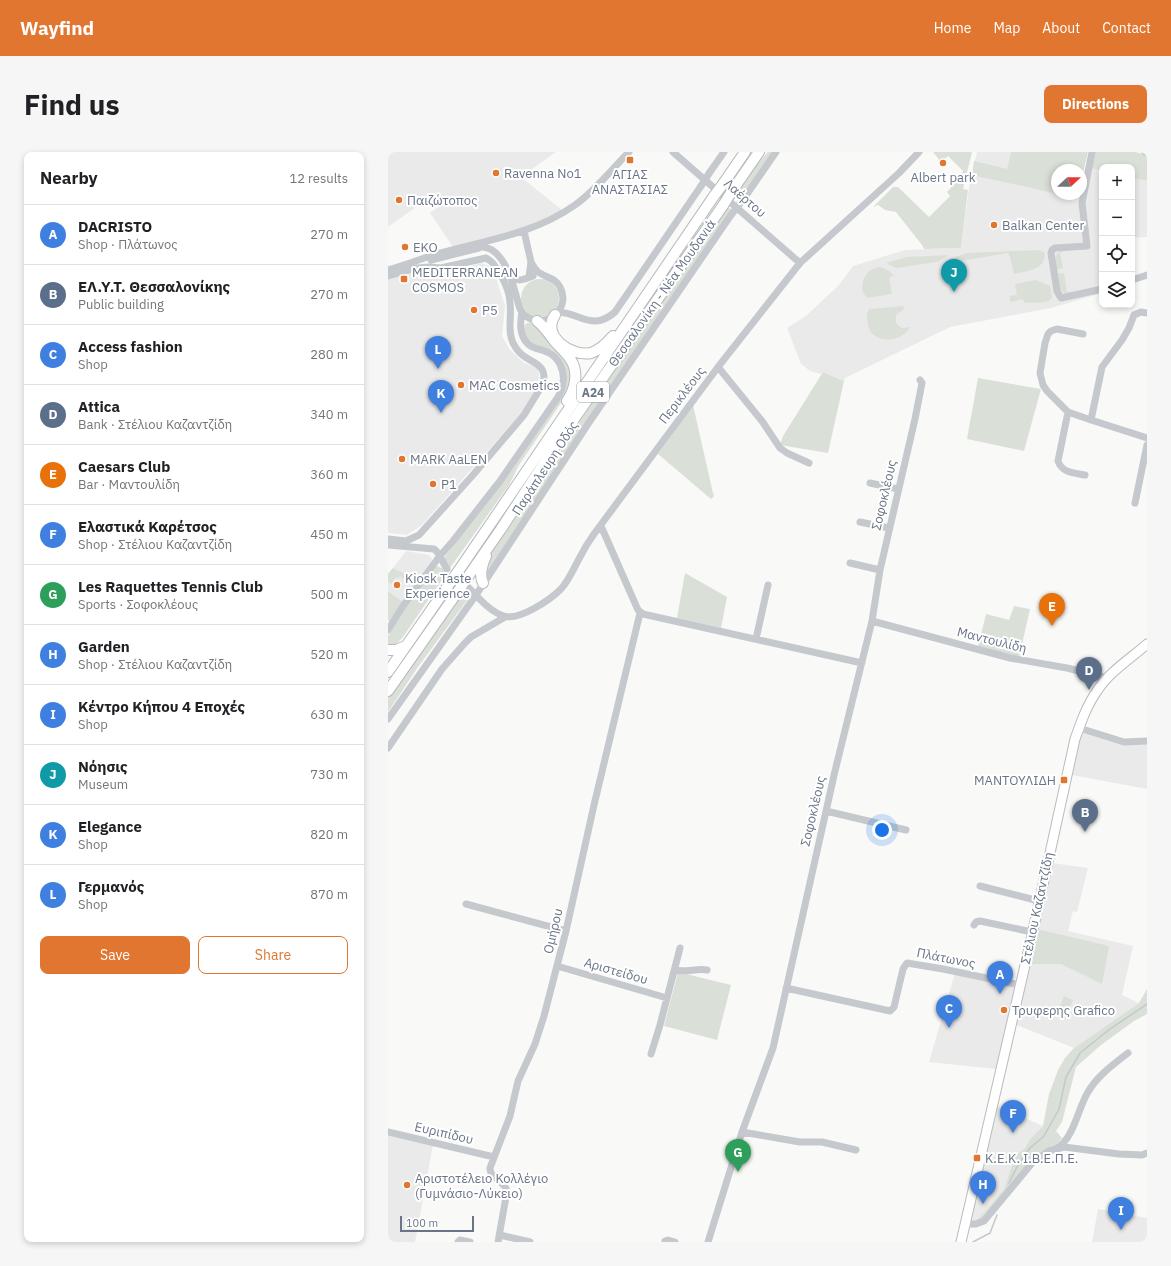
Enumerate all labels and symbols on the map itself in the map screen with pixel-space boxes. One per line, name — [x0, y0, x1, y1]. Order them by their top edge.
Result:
marker: ΑΓΙΑΣ ΑΝΑΣΤΑΣΙΑΣ — [625, 155, 635, 165]
marker: Albert park — [938, 158, 948, 168]
north arrow — [1051, 164, 1087, 200]
place label: Ravenna No1 — [504, 165, 582, 182]
place label: ΑΓΙΑΣ ΑΝΑΣΤΑΣΙΑΣ — [592, 166, 668, 198]
marker: Ravenna No1 — [491, 168, 501, 178]
place label: Albert park — [910, 169, 976, 186]
street label: Λαέρτου — [720, 175, 770, 221]
place label: Παιζώτοπος — [407, 192, 477, 209]
marker: Παιζώτοπος — [394, 195, 404, 205]
street label: Θεσσαλονίκη - Νέα Μουδανιά — [604, 216, 720, 370]
place label: Balkan Center — [1002, 217, 1084, 234]
marker: Balkan Center — [989, 220, 999, 230]
place label: EKO — [413, 239, 438, 256]
marker: EKO — [400, 242, 410, 252]
pin: J — [941, 259, 967, 292]
place label: MEDITERRANEAN COSMOS — [412, 264, 518, 296]
marker: MEDITERRANEAN COSMOS — [399, 274, 409, 284]
place label: P5 — [482, 302, 498, 319]
marker: P5 — [469, 305, 479, 315]
pin: L — [425, 336, 451, 369]
street label: Περικλέους — [655, 363, 709, 427]
place label: MAC Cosmetics — [469, 377, 560, 394]
pin: K — [428, 380, 454, 413]
marker: MAC Cosmetics — [456, 380, 466, 390]
road number: Α24 — [577, 382, 609, 402]
street label: Παράπλευρη Οδός — [508, 418, 582, 518]
place label: MARK AaLEN — [410, 451, 487, 468]
marker: MARK AaLEN — [397, 454, 407, 464]
street label: Σοφοκλέους — [868, 458, 900, 532]
place label: P1 — [441, 476, 457, 493]
marker: P1 — [428, 479, 438, 489]
place label: Kiosk Taste Experience — [405, 570, 471, 602]
marker: Kiosk Taste Experience — [392, 580, 402, 590]
pin: E — [1039, 593, 1065, 626]
street label: Μαντουλίδη — [955, 623, 1029, 657]
pin: D — [1076, 657, 1102, 690]
place label: ΜΑΝΤΟΥΛΙΔΗ — [974, 772, 1056, 789]
street label: Σοφοκλέους — [797, 774, 829, 848]
marker: ΜΑΝΤΟΥΛΙΔΗ — [1059, 775, 1069, 785]
pin: B — [1072, 799, 1098, 832]
your location — [872, 820, 892, 840]
street label: Στέλιου Καζαντζίδη — [1017, 850, 1057, 966]
street label: Ομήρου — [540, 907, 566, 955]
street label: Πλάτωνος — [915, 944, 977, 972]
street label: Αριστείδου — [582, 954, 650, 988]
pin: A — [987, 961, 1013, 994]
pin: C — [936, 995, 962, 1028]
place label: Τρυφερης Grafico — [1012, 1002, 1115, 1019]
marker: Τρυφερης Grafico — [999, 1005, 1009, 1015]
pin: F — [1000, 1100, 1026, 1133]
street label: Ευριπίδου — [413, 1118, 475, 1148]
pin: G — [725, 1139, 751, 1172]
place label: Κ.Ε.Κ. Ι.Β.Ε.Π.Ε. — [985, 1150, 1078, 1167]
marker: Κ.Ε.Κ. Ι.Β.Ε.Π.Ε. — [972, 1153, 982, 1163]
place label: Αριστοτέλειο Κολλέγιο (Γυμνάσιο-Λύκειο) — [415, 1170, 548, 1202]
pin: H — [970, 1171, 996, 1204]
marker: Αριστοτέλειο Κολλέγιο (Γυμνάσιο-Λύκειο) — [402, 1180, 412, 1190]
pin: I — [1108, 1197, 1134, 1230]
scale bar — [400, 1214, 474, 1233]

